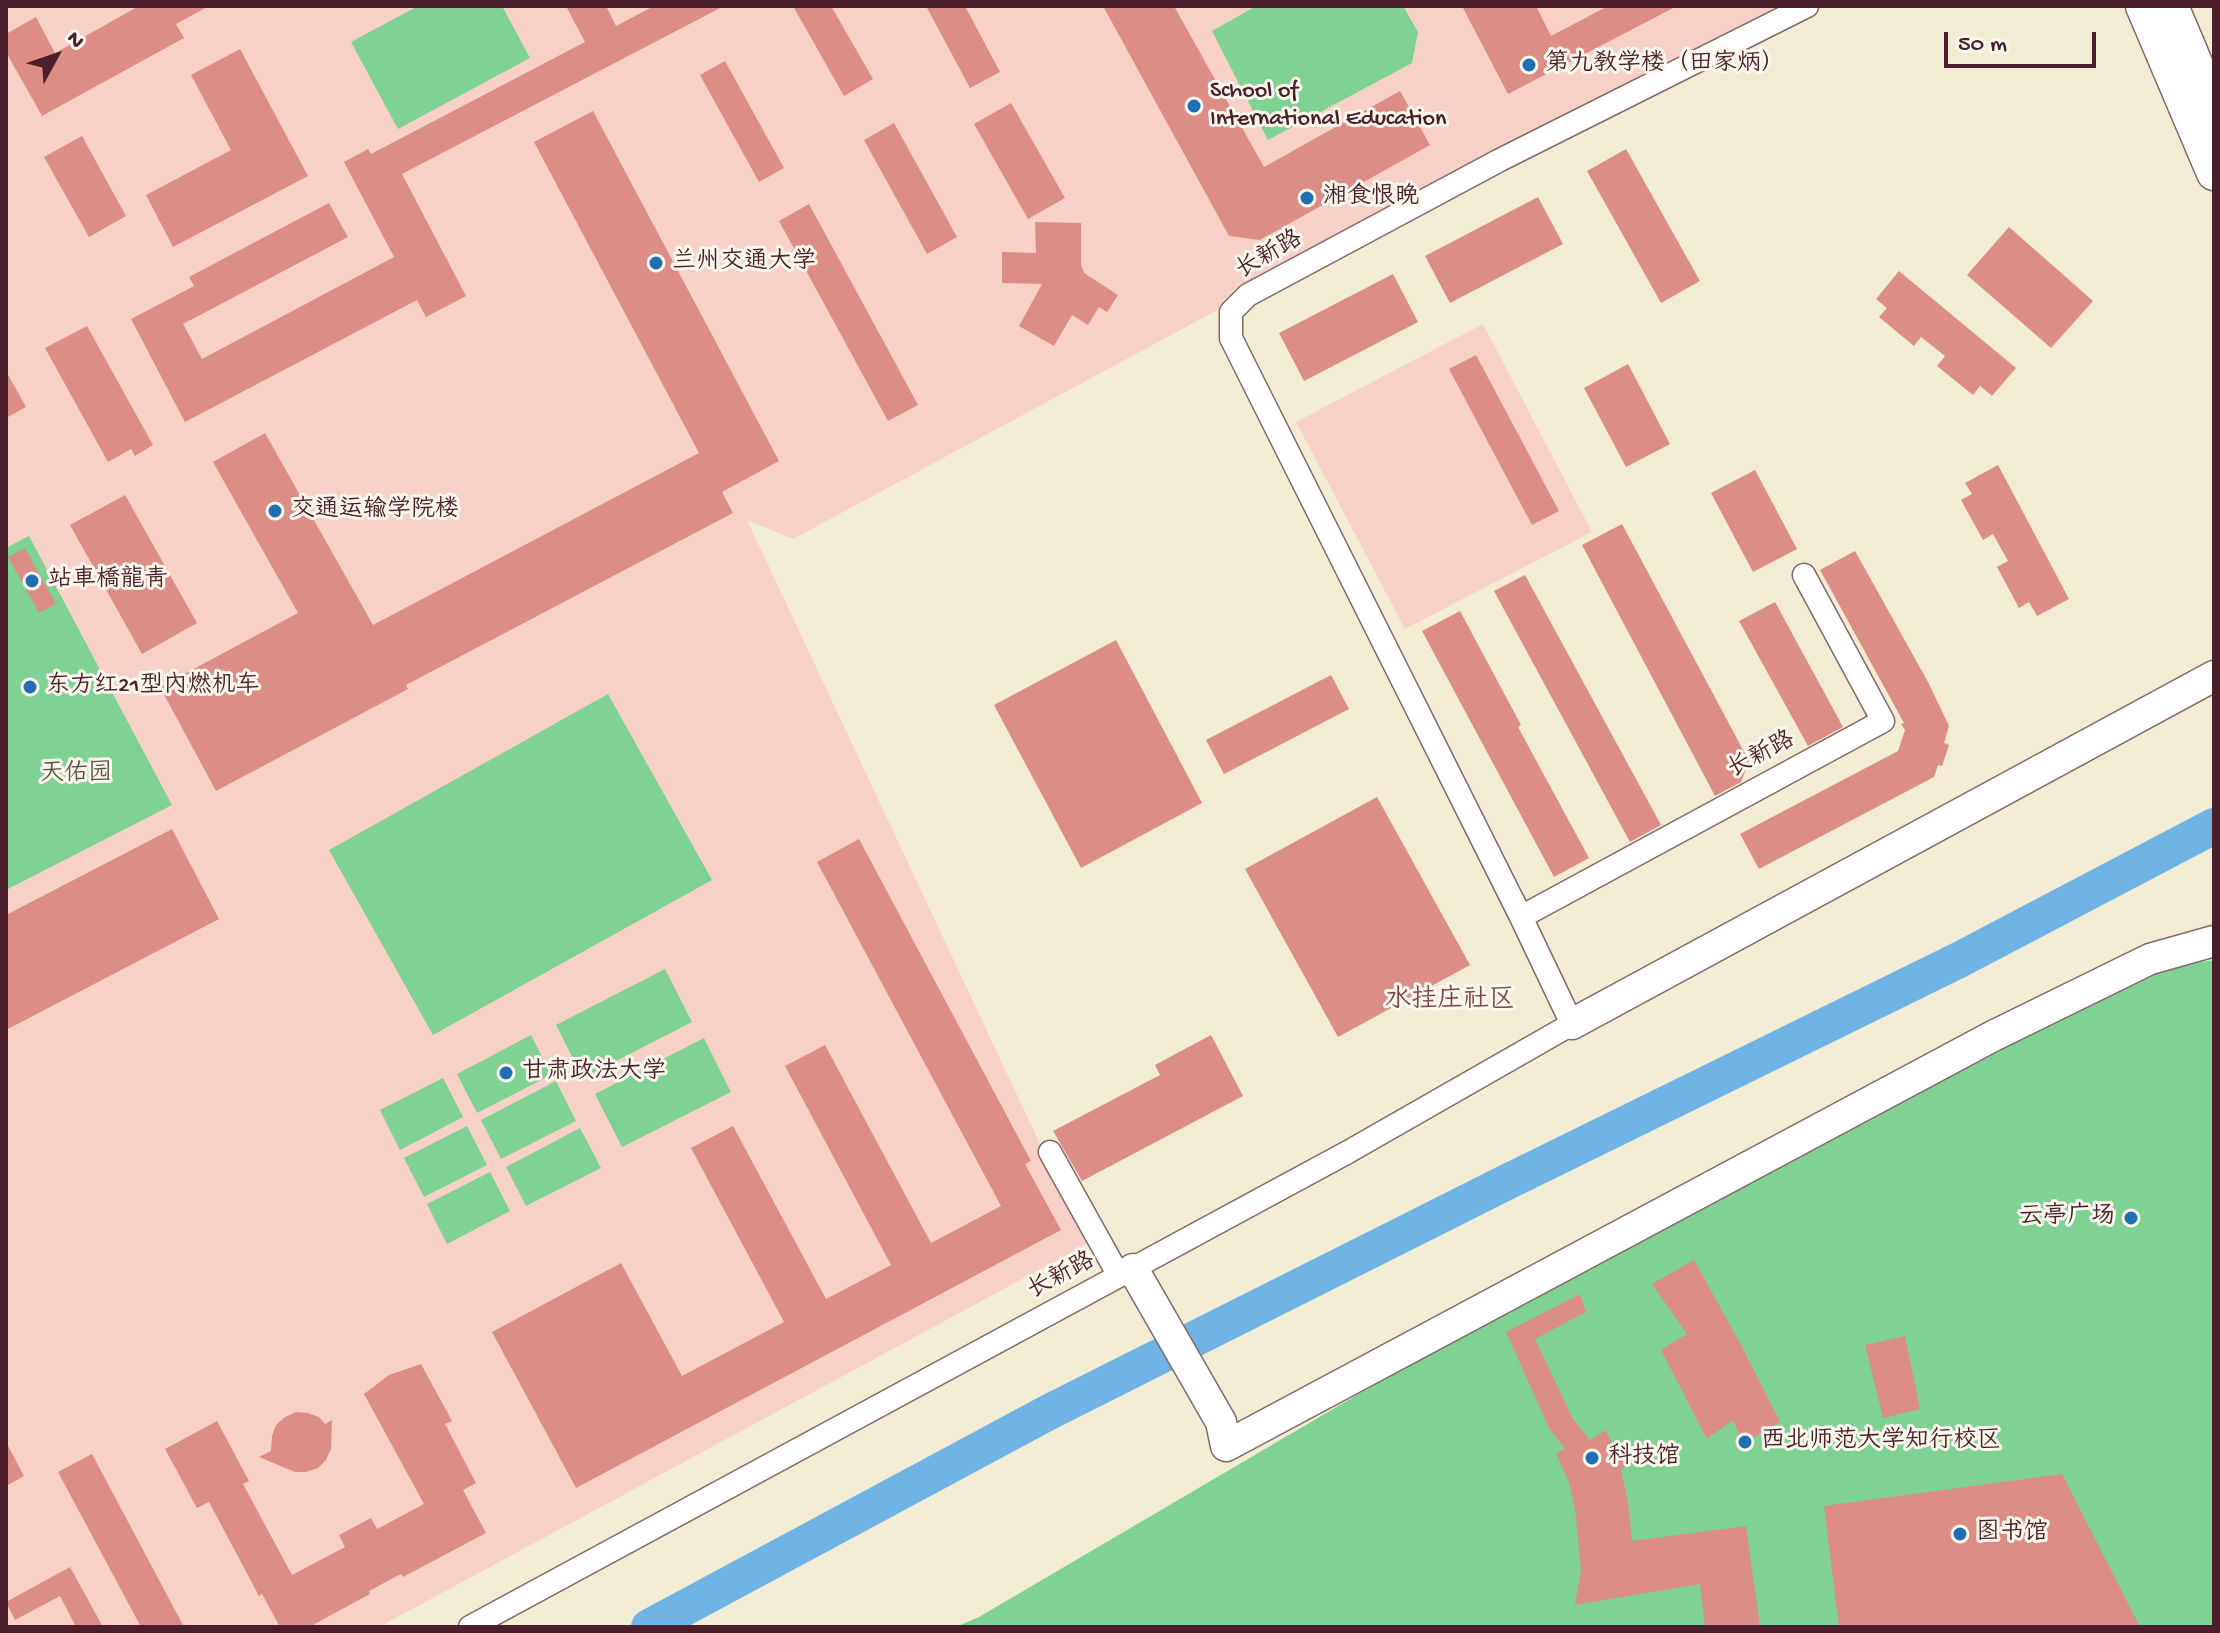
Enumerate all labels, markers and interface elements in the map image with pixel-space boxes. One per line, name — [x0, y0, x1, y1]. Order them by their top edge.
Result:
north arrow — [16, 16, 96, 96]
scale bar — [1948, 16, 2100, 66]
text: N — [60, 27, 89, 54]
text: 50 m — [1958, 31, 2007, 60]
place label: 第九教学楼（田家炳） — [1545, 51, 1785, 79]
marker: 第九教学楼（田家炳） — [1520, 56, 1538, 74]
place label: School of International Education — [1210, 78, 1446, 134]
marker: School of International Education — [1185, 97, 1203, 115]
place label: 湘食恨晚 — [1323, 184, 1419, 212]
marker: 湘食恨晚 — [1298, 189, 1316, 207]
street label: 长新路 — [1232, 226, 1308, 286]
place label: 兰州交通大学 — [672, 249, 816, 277]
marker: 兰州交通大学 — [647, 254, 665, 272]
place label: 交通运输学院楼 — [291, 497, 459, 525]
marker: 交通运输学院楼 — [266, 502, 284, 520]
place label: 站車橋龍青 — [48, 567, 168, 595]
marker: 站車橋龍青 — [23, 572, 41, 590]
place label: 东方红21型内燃机车 — [46, 673, 259, 701]
marker: 东方红21型内燃机车 — [21, 678, 39, 696]
street label: 长新路 — [1723, 726, 1801, 786]
park label: 天佑园 — [40, 761, 112, 789]
district label: 水挂庄社区 — [1385, 986, 1515, 1018]
place label: 甘肃政法大学 — [522, 1059, 666, 1087]
marker: 甘肃政法大学 — [497, 1064, 515, 1082]
place label: 云亭广场 — [2019, 1204, 2115, 1232]
marker: 云亭广场 — [2122, 1209, 2140, 1227]
street label: 长新路 — [1023, 1247, 1101, 1307]
place label: 西北师范大学知行校区 — [1761, 1428, 2001, 1456]
marker: 西北师范大学知行校区 — [1736, 1433, 1754, 1451]
place label: 科技馆 — [1608, 1444, 1680, 1472]
marker: 科技馆 — [1583, 1449, 1601, 1467]
place label: 图书馆 — [1976, 1520, 2048, 1548]
marker: 图书馆 — [1951, 1525, 1969, 1543]

